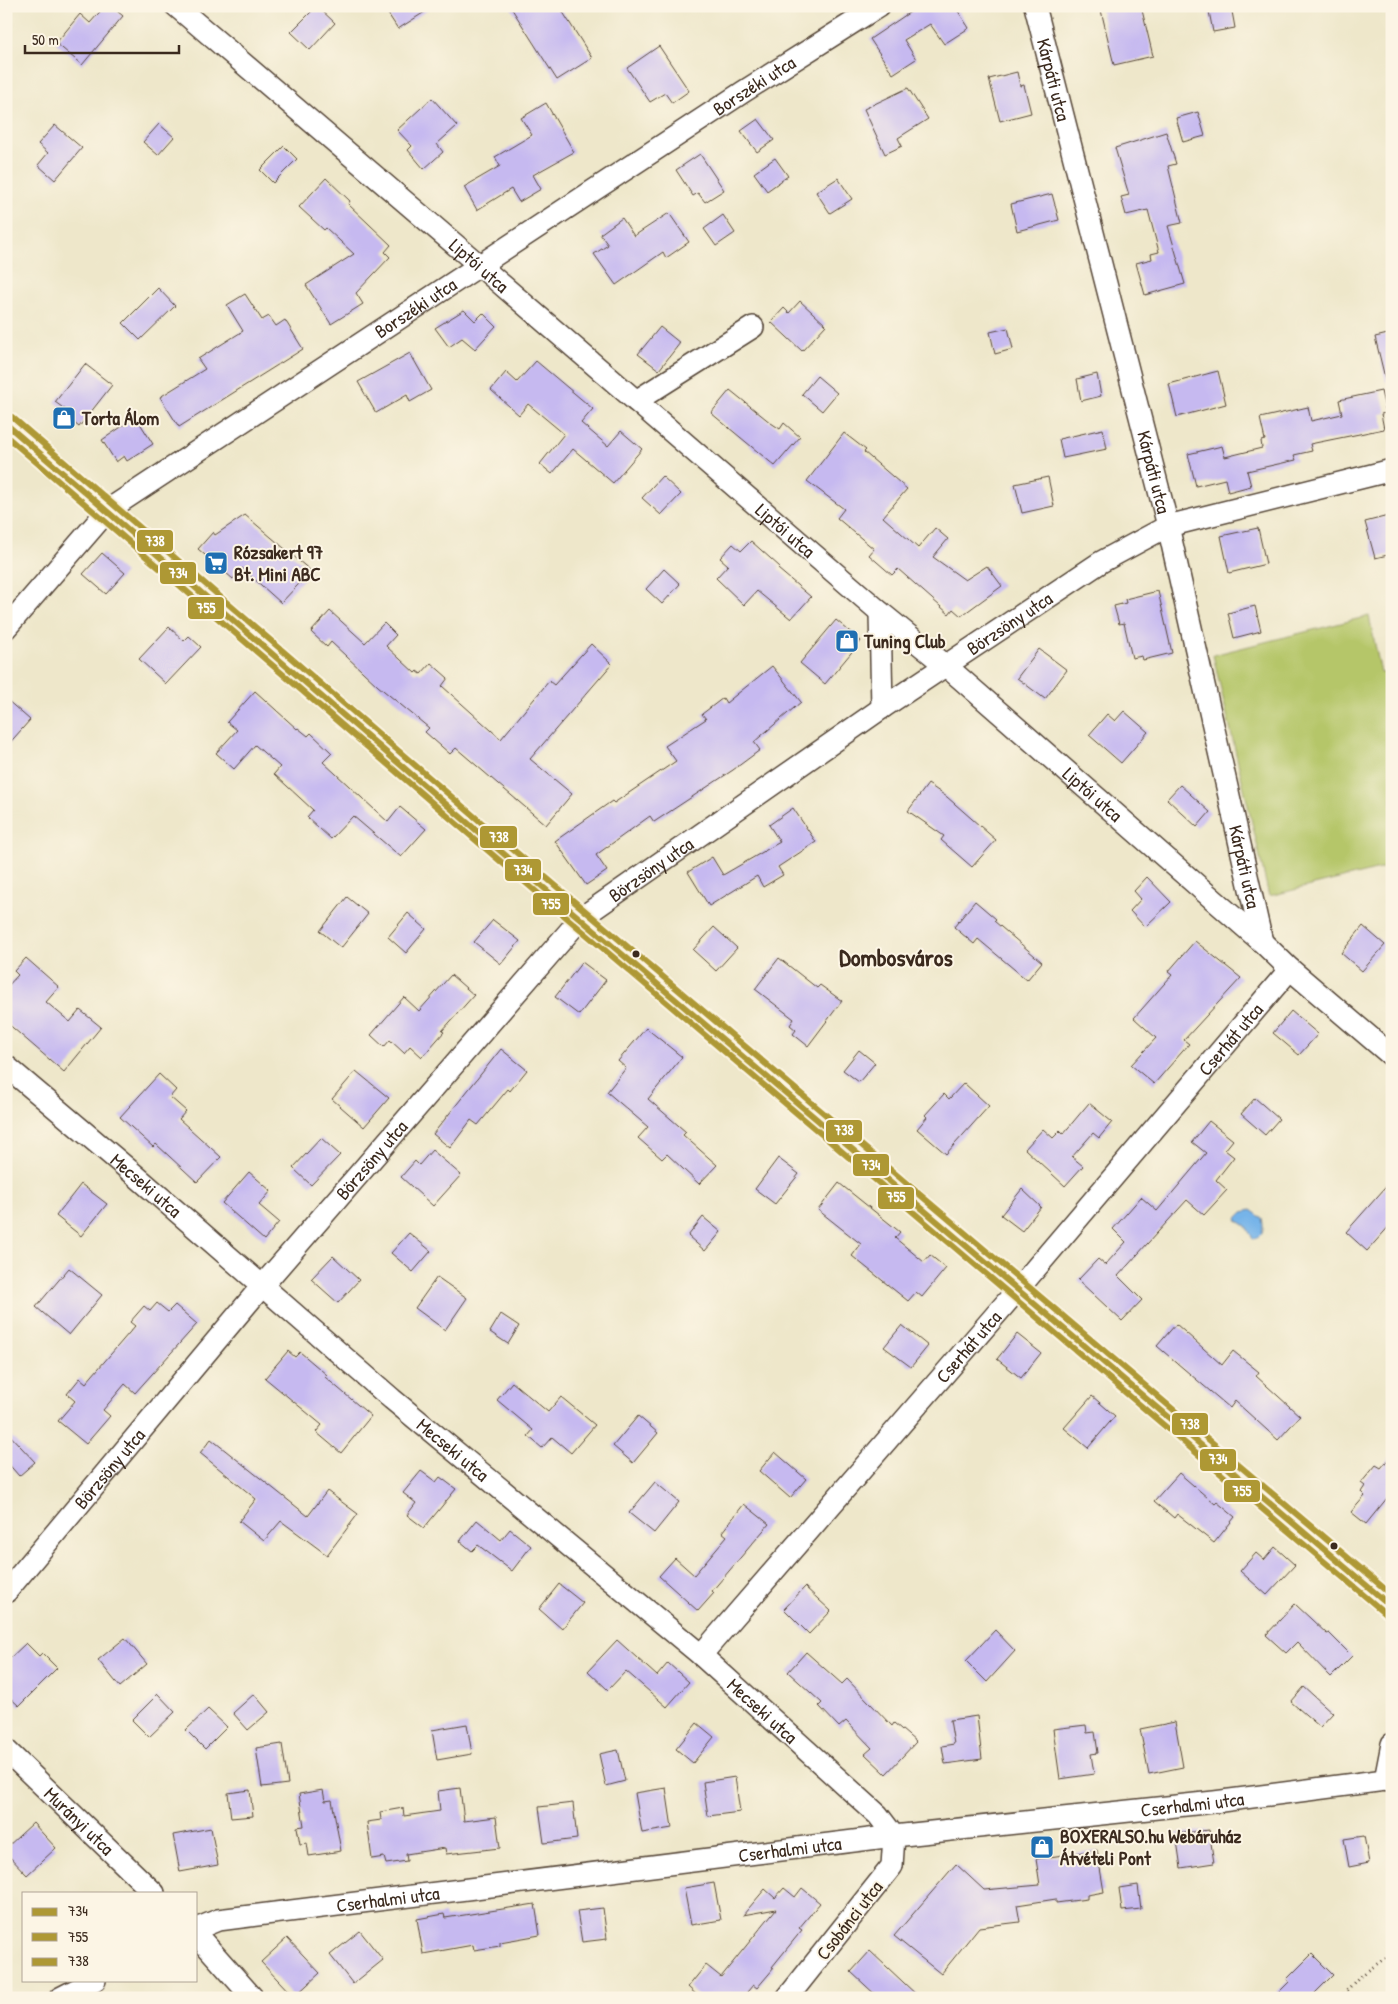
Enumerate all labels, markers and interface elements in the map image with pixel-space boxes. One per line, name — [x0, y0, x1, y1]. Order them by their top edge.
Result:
scale bar — [25, 22, 179, 54]
text: 50 m — [32, 29, 59, 50]
street label: Kárpáti utca — [1031, 35, 1077, 124]
street label: Borszéki utca — [708, 49, 801, 121]
street label: Liptói utca — [444, 232, 515, 299]
street label: Borszéki utca — [369, 271, 462, 344]
shop icon: Torta Álom — [51, 405, 77, 431]
place label: Torta Álom — [81, 405, 159, 431]
street label: Kárpáti utca — [1131, 428, 1177, 517]
street label: Liptói utca — [750, 497, 821, 564]
line badge: 738 — [136, 529, 174, 553]
text: 738 — [144, 531, 165, 550]
place label: Rózsakert 97 Bt. Mini ABC — [234, 539, 323, 587]
supermarket icon: Rózsakert 97 Bt. Mini ABC — [203, 550, 229, 576]
line badge: 734 — [159, 561, 197, 585]
text: 734 — [168, 563, 188, 582]
street label: Börzsöny utca — [961, 585, 1058, 661]
line badge: 755 — [187, 596, 225, 620]
text: 755 — [196, 598, 215, 617]
shop icon: Tuning Club — [834, 628, 860, 654]
place label: Tuning Club — [863, 628, 946, 655]
street label: Liptói utca — [1057, 761, 1129, 828]
street label: Kárpáti utca — [1223, 823, 1267, 911]
line badge: 738 — [479, 825, 518, 849]
text: 738 — [488, 827, 509, 846]
street label: Börzsöny utca — [603, 830, 699, 908]
line badge: 734 — [504, 858, 542, 882]
text: 734 — [513, 860, 533, 879]
line badge: 755 — [532, 892, 570, 916]
text: 755 — [541, 894, 560, 913]
district label: Dombosváros — [839, 941, 953, 973]
unlabelled marker — [631, 949, 641, 959]
street label: Cserhát utca — [1192, 997, 1269, 1081]
street label: Börzsöny utca — [330, 1114, 414, 1205]
line badge: 738 — [825, 1119, 863, 1143]
text: 738 — [833, 1120, 854, 1139]
street label: Mecseki utca — [105, 1147, 188, 1224]
line badge: 734 — [852, 1153, 890, 1177]
text: 734 — [861, 1155, 881, 1174]
line badge: 755 — [877, 1186, 915, 1210]
text: 755 — [886, 1187, 905, 1206]
street label: Cserhát utca — [930, 1304, 1007, 1388]
street label: Mecseki utca — [411, 1412, 495, 1488]
line badge: 738 — [1171, 1412, 1209, 1436]
text: 738 — [1179, 1414, 1200, 1433]
street label: Börzsöny utca — [68, 1422, 151, 1514]
line badge: 734 — [1199, 1448, 1237, 1472]
text: 734 — [1208, 1449, 1228, 1468]
line badge: 755 — [1223, 1479, 1261, 1503]
text: 755 — [1232, 1481, 1251, 1500]
unlabelled marker — [1329, 1541, 1339, 1551]
street label: Mecseki utca — [722, 1672, 804, 1750]
street label: Murányi utca — [39, 1781, 120, 1861]
street label: Cserhalmi utca — [1139, 1785, 1246, 1823]
place label: BOXERALSO.hu Webáruház Átvételi Pont — [1060, 1823, 1242, 1871]
street label: Cserhalmi utca — [737, 1830, 843, 1868]
shop icon: BOXERALSO.hu Webáruház Átvételi Pont — [1029, 1834, 1055, 1860]
street label: Csobánci utca — [810, 1874, 889, 1965]
street label: Cserhalmi utca — [335, 1880, 442, 1918]
legend — [22, 1892, 198, 1982]
text: 734 — [68, 1900, 88, 1921]
text: 755 — [68, 1926, 89, 1947]
text: 738 — [68, 1950, 89, 1971]

